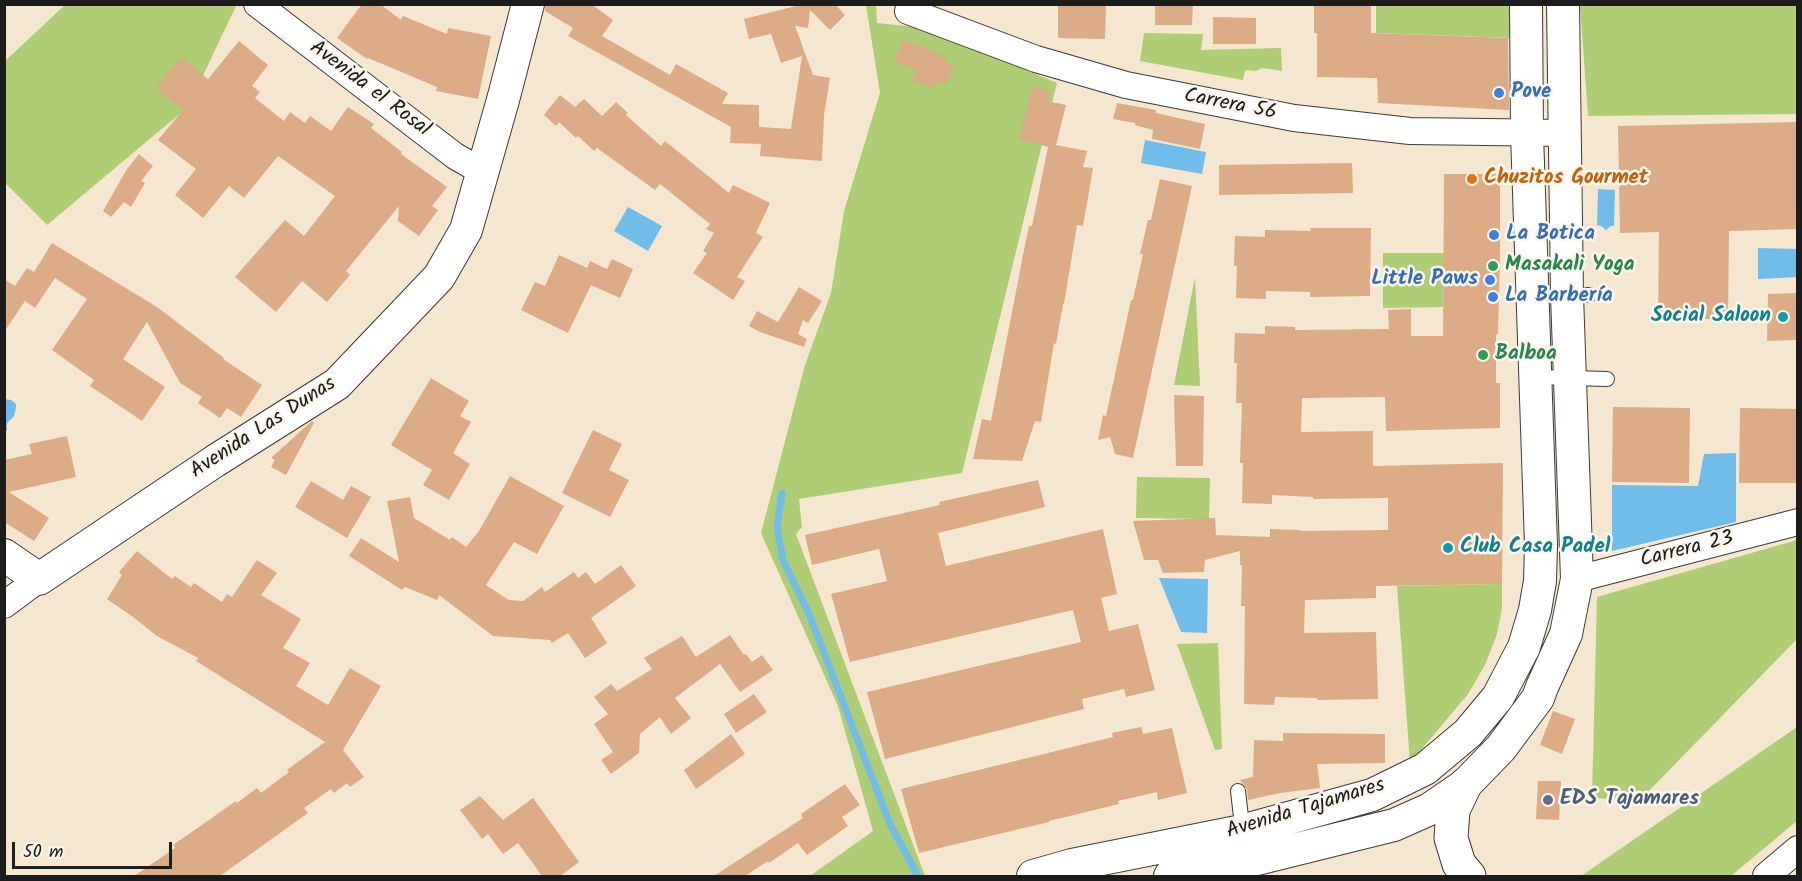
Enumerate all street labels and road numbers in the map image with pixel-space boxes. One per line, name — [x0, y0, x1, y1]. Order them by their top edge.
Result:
street label: Avenida el Rosal — [304, 36, 434, 144]
street label: Carrera 56 — [1181, 85, 1279, 127]
street label: Avenida Las Dunas — [187, 373, 341, 485]
street label: Carrera 23 — [1638, 527, 1736, 575]
street label: Avenida Tajamares — [1224, 774, 1388, 846]

